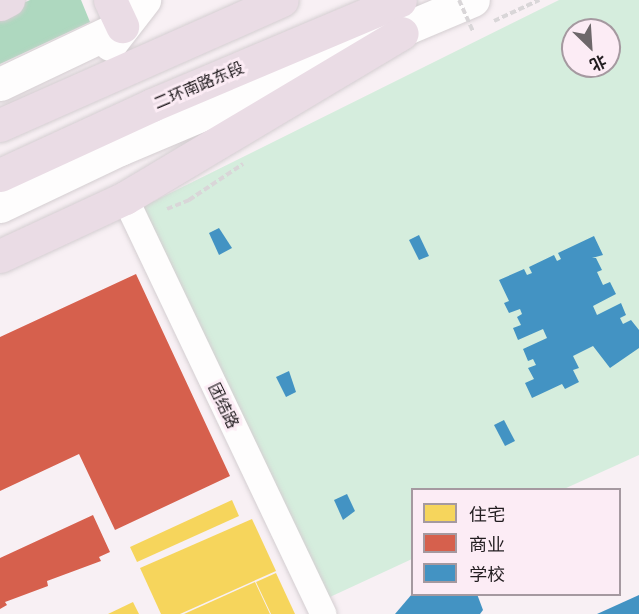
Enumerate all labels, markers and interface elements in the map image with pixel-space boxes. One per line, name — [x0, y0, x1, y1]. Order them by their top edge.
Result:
north arrow — [561, 18, 621, 78]
text: 北 — [586, 50, 609, 75]
street label: 二环南路东段 — [151, 58, 247, 114]
street label: 团结路 — [204, 380, 242, 432]
legend — [411, 488, 621, 596]
text: 住宅 — [469, 504, 505, 526]
text: 商业 — [469, 534, 505, 556]
text: 学校 — [469, 564, 505, 586]

